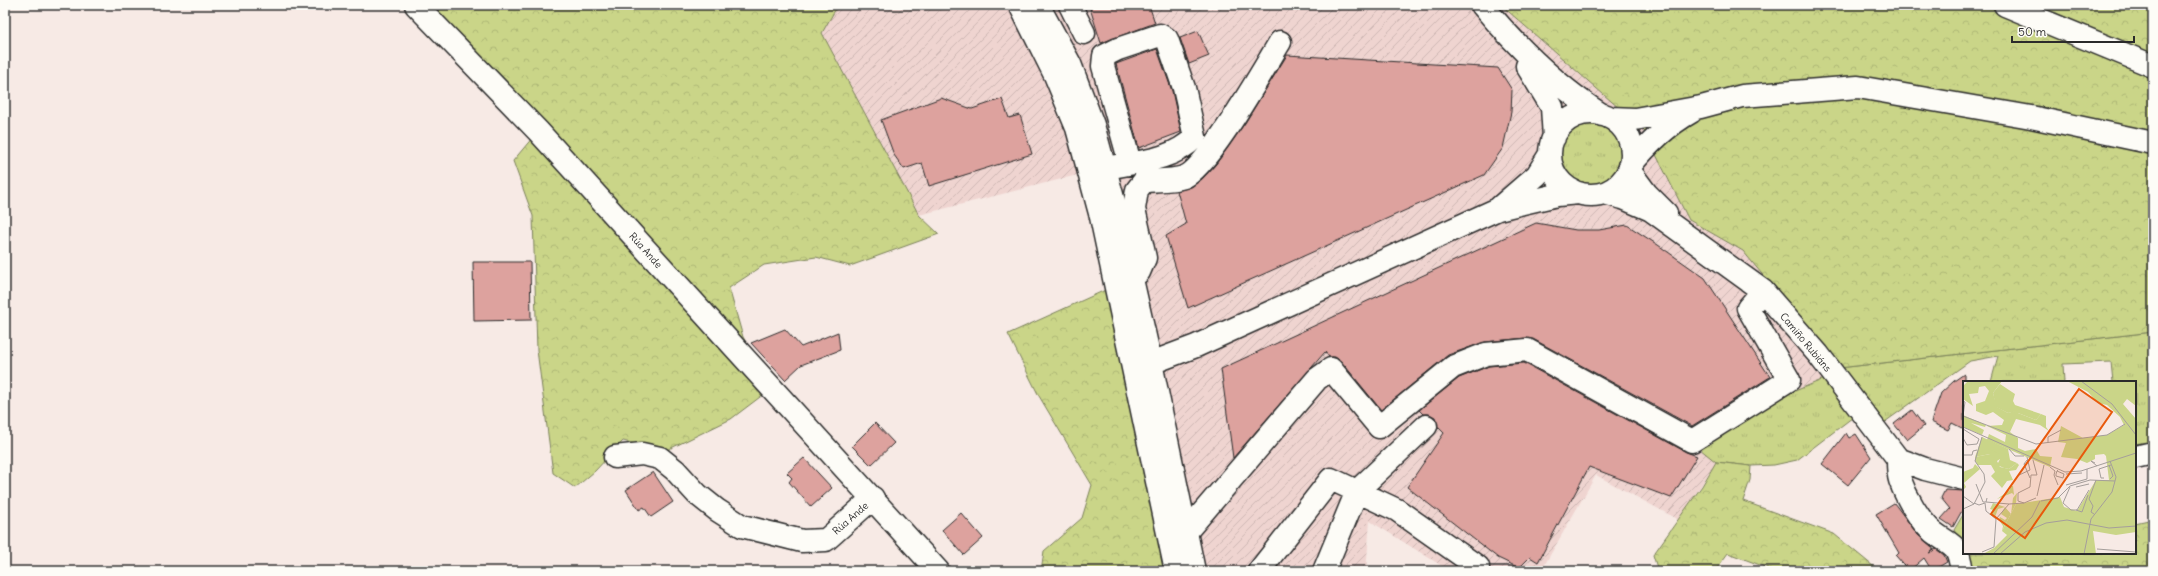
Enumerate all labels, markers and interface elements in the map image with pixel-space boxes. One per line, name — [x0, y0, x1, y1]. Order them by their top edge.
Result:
scale bar — [2012, 18, 2134, 44]
text: 50 m — [2018, 24, 2047, 39]
street label: Rúa Ande — [626, 230, 665, 271]
street label: Camiño Rubiáns — [1777, 310, 1834, 375]
inset map — [1963, 381, 2136, 554]
street label: Rúa Ande — [830, 499, 871, 538]

